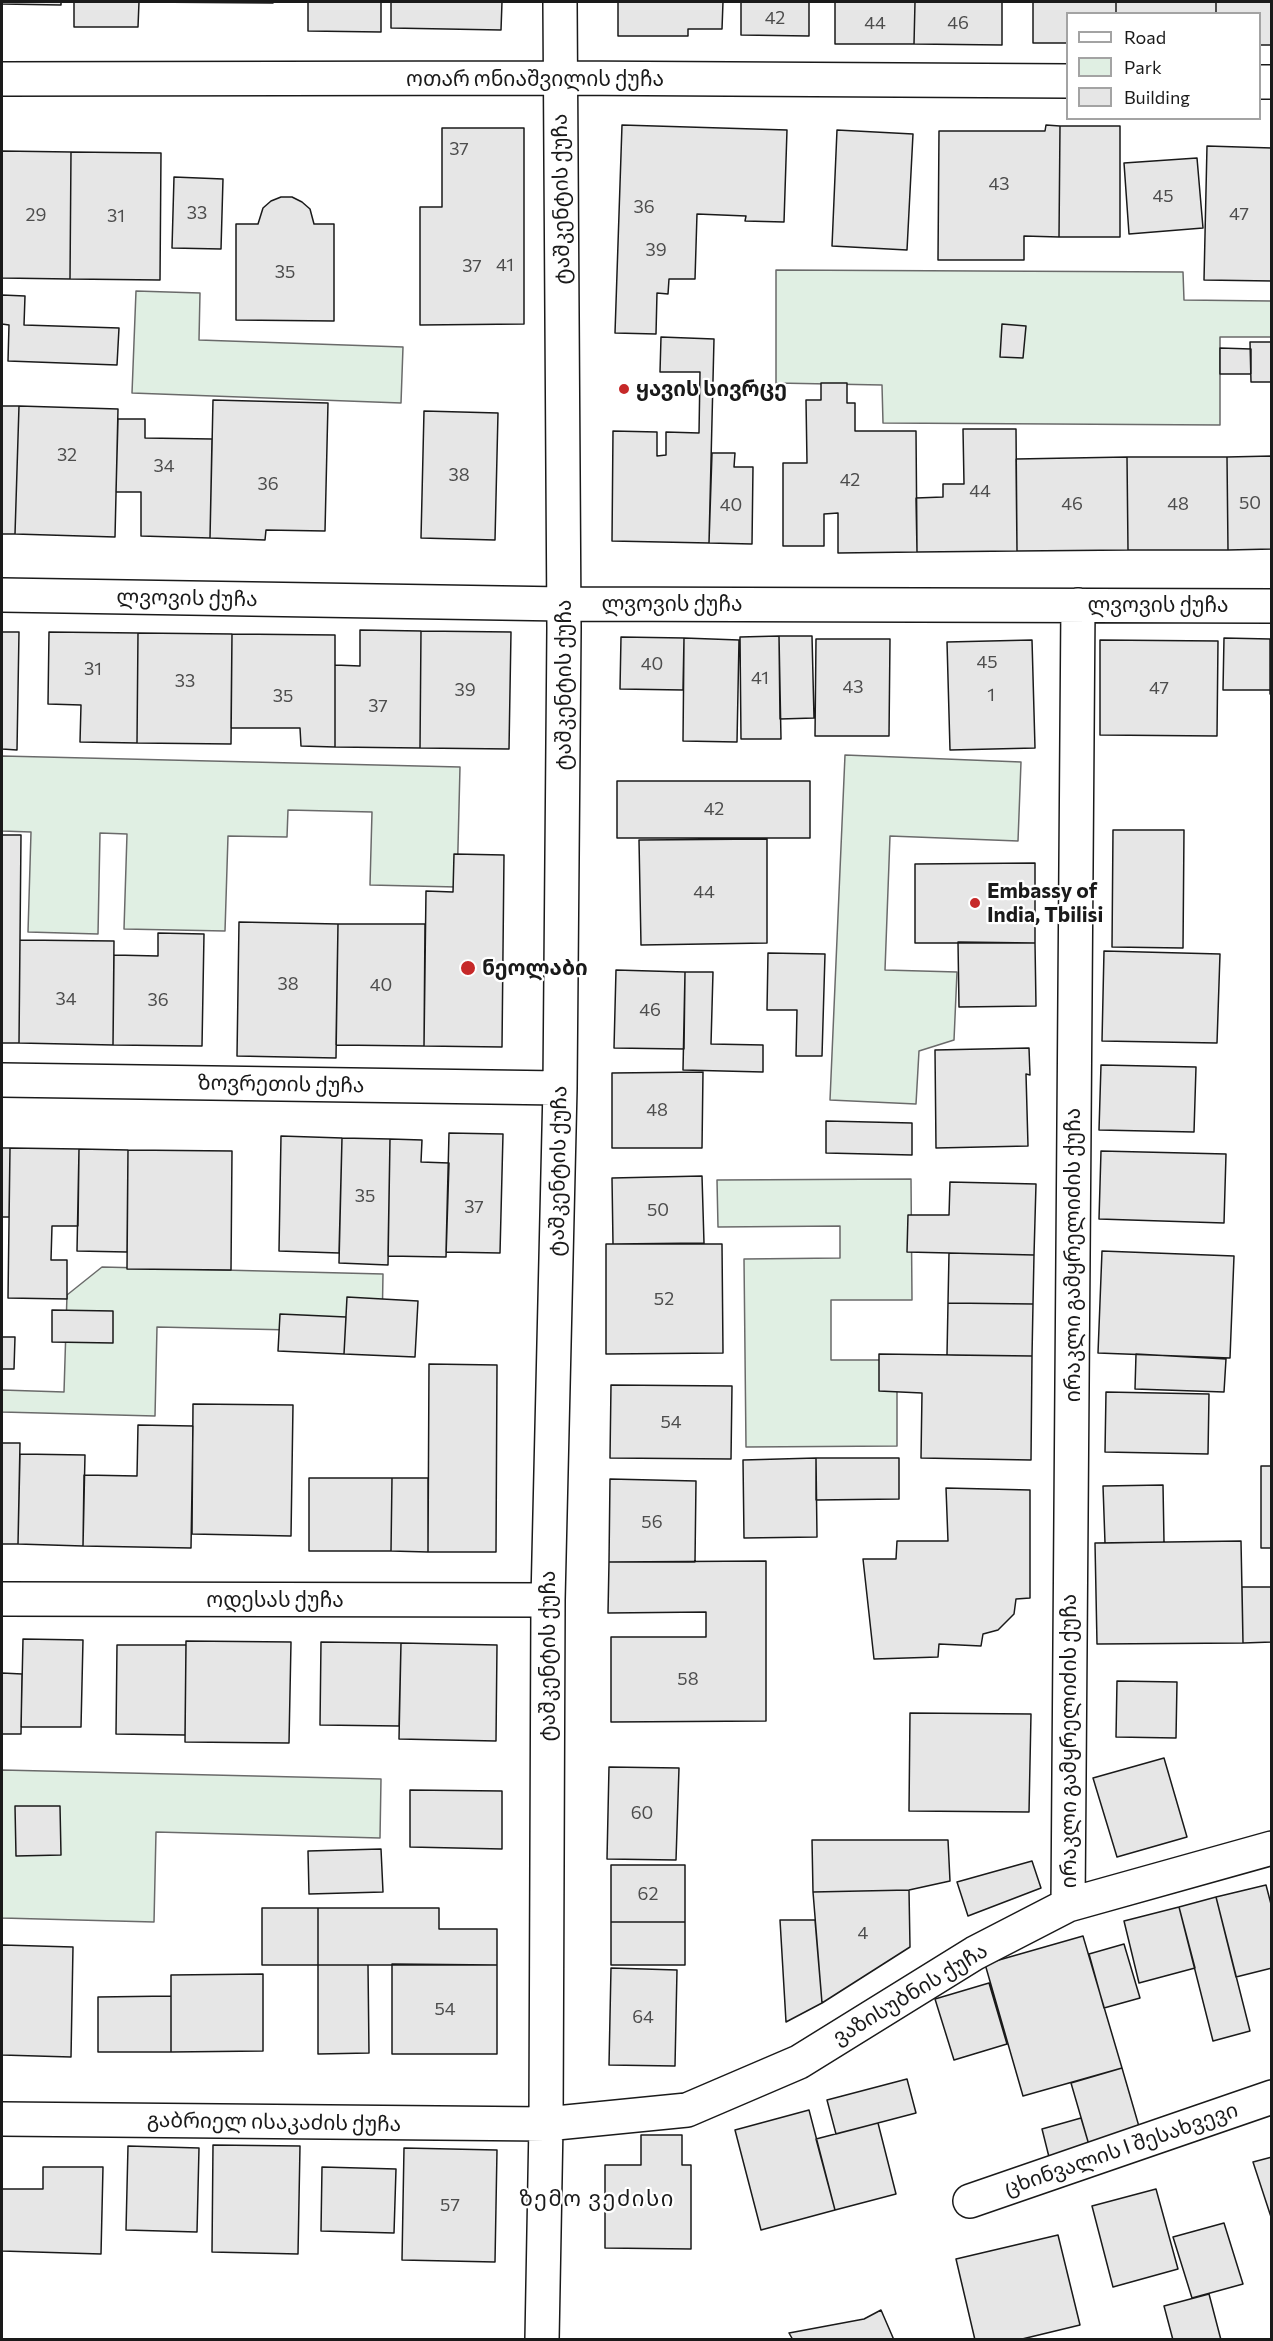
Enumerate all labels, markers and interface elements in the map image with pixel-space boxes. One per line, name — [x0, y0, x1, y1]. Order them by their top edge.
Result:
house number: 42 — [765, 7, 785, 29]
house number: 44 — [864, 12, 886, 34]
house number: 46 — [947, 12, 969, 34]
legend — [1066, 12, 1261, 120]
text: Road — [1124, 26, 1166, 48]
text: Park — [1124, 56, 1162, 78]
street label: ოთარ ონიაშვილის ქუჩა — [406, 66, 664, 92]
text: Building — [1124, 86, 1190, 108]
street label: ტაშკენტის ქუჩა — [547, 113, 575, 285]
house number: 37 — [449, 138, 469, 160]
house number: 43 — [988, 173, 1010, 195]
house number: 45 — [1152, 185, 1174, 207]
house number: 36 — [633, 196, 655, 218]
house number: 33 — [187, 202, 207, 224]
house number: 47 — [1229, 203, 1249, 225]
house number: 29 — [26, 204, 46, 226]
house number: 31 — [107, 205, 125, 227]
house number: 39 — [645, 239, 667, 261]
house number: 41 — [496, 254, 514, 276]
house number: 37 — [462, 255, 482, 277]
house number: 35 — [275, 261, 295, 283]
place label: ყავის სივრცე — [636, 376, 787, 402]
marker: ყავის სივრცე — [617, 382, 631, 396]
house number: 32 — [57, 444, 77, 466]
house number: 34 — [153, 455, 175, 477]
house number: 38 — [448, 464, 470, 486]
house number: 42 — [840, 469, 860, 491]
house number: 36 — [257, 473, 279, 495]
house number: 44 — [969, 480, 991, 502]
house number: 50 — [1239, 492, 1261, 514]
house number: 46 — [1061, 493, 1083, 515]
house number: 48 — [1167, 493, 1189, 515]
house number: 40 — [720, 494, 742, 516]
street label: ლვოვის ქუჩა — [116, 584, 258, 612]
street label: ლვოვის ქუჩა — [601, 591, 743, 617]
street label: ლვოვის ქუჩა — [1087, 592, 1229, 618]
street label: ტაშკენტის ქუჩა — [551, 599, 577, 771]
house number: 45 — [976, 651, 998, 673]
house number: 40 — [641, 653, 663, 675]
house number: 31 — [84, 658, 102, 680]
house number: 41 — [751, 667, 769, 689]
house number: 33 — [175, 670, 195, 692]
house number: 43 — [842, 676, 864, 698]
house number: 47 — [1149, 677, 1169, 699]
house number: 39 — [454, 679, 476, 701]
house number: 1 — [987, 684, 995, 706]
house number: 35 — [273, 685, 293, 707]
house number: 37 — [368, 695, 388, 717]
house number: 42 — [704, 798, 724, 820]
place label: Embassy of India, Tbilisi — [987, 878, 1103, 928]
house number: 44 — [693, 881, 715, 903]
marker: Embassy of India, Tbilisi — [968, 896, 982, 910]
place label: ნეოლაბი — [482, 955, 588, 981]
marker: ნეოლაბი — [459, 959, 477, 977]
house number: 38 — [277, 973, 299, 995]
house number: 40 — [370, 974, 392, 996]
house number: 34 — [55, 988, 77, 1010]
house number: 36 — [147, 989, 169, 1011]
house number: 46 — [639, 999, 661, 1021]
street label: ზოვრეთის ქუჩა — [197, 1070, 365, 1098]
street label: ტაშკენტის ქუჩა — [544, 1085, 572, 1257]
house number: 48 — [646, 1099, 668, 1121]
street label: ირაკლი გამყრელიძის ქუჩა — [1060, 1108, 1086, 1402]
house number: 35 — [355, 1185, 375, 1207]
house number: 37 — [464, 1196, 484, 1218]
house number: 50 — [647, 1199, 669, 1221]
house number: 52 — [654, 1288, 674, 1310]
house number: 54 — [660, 1411, 682, 1433]
house number: 56 — [641, 1511, 663, 1533]
street label: ტაშკენტის ქუჩა — [535, 1570, 561, 1742]
street label: ოდესას ქუჩა — [206, 1587, 344, 1613]
street label: ირაკლი გამყრელიძის ქუჩა — [1056, 1594, 1082, 1888]
house number: 58 — [677, 1668, 699, 1690]
house number: 60 — [631, 1802, 653, 1824]
house number: 62 — [638, 1883, 658, 1905]
house number: 4 — [858, 1922, 868, 1944]
street label: ვაზისუბნის ქუჩა — [828, 1938, 992, 2050]
house number: 54 — [434, 1998, 456, 2020]
house number: 64 — [632, 2006, 654, 2028]
street label: ცხინვალის I შესახვევი — [1001, 2097, 1241, 2201]
street label: გაბრიელ ისაკაძის ქუჩა — [147, 2107, 401, 2137]
district label: ზემო ვეძისი — [519, 2186, 675, 2212]
house number: 57 — [440, 2194, 460, 2216]

